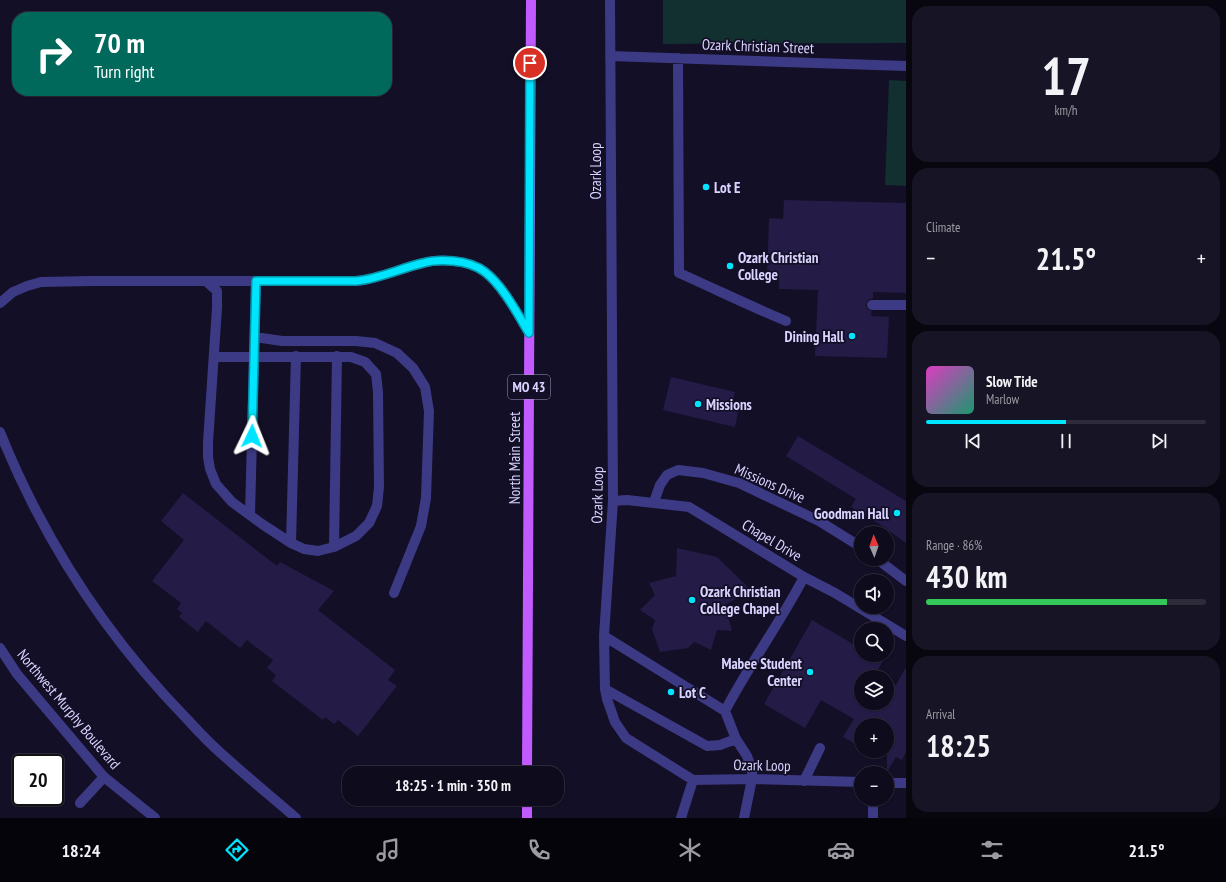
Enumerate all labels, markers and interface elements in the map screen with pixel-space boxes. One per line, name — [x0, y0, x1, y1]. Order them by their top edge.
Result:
text: 70 m — [94, 24, 145, 61]
icon: right — [28, 28, 80, 80]
street label: Ozark Christian Street — [702, 35, 814, 57]
text: 17 — [1041, 42, 1091, 109]
pin — [513, 46, 547, 80]
icon: arrive — [519, 52, 541, 74]
text: Turn right — [94, 60, 154, 83]
text: km/h — [1054, 102, 1078, 119]
street label: Ozark Loop — [586, 142, 605, 200]
place label: Lot E — [714, 178, 741, 197]
marker: Lot E — [701, 182, 711, 192]
text: Climate — [926, 219, 960, 236]
text: 21.5° — [1036, 239, 1096, 278]
text: − — [926, 244, 935, 272]
text: + — [1197, 244, 1206, 272]
place label: Ozark Christian College — [738, 248, 819, 284]
marker: Ozark Christian College — [725, 261, 735, 271]
place label: Dining Hall — [785, 327, 844, 346]
marker: Dining Hall — [847, 331, 857, 341]
text: Slow Tide — [986, 372, 1038, 391]
road number: MO 43 — [508, 375, 550, 399]
text: Marlow — [986, 391, 1019, 408]
place label: Missions — [706, 395, 752, 414]
marker: Missions — [693, 399, 703, 409]
street label: North Main Street — [505, 412, 524, 504]
position arrow — [231, 415, 273, 457]
icon: previous — [962, 430, 984, 452]
icon: pause — [1055, 430, 1077, 452]
icon: next — [1148, 430, 1170, 452]
street label: Missions Drive — [732, 459, 808, 507]
street label: Ozark Loop — [587, 466, 607, 524]
place label: Goodman Hall — [814, 504, 889, 523]
marker: Goodman Hall — [892, 508, 902, 518]
street label: Chapel Drive — [739, 515, 805, 565]
north arrow — [854, 526, 894, 566]
map controls — [854, 526, 894, 806]
text: Range · 86% — [926, 537, 982, 554]
text: 430 km — [926, 557, 1007, 596]
button: sound — [854, 574, 894, 614]
place label: Ozark Christian College Chapel — [700, 582, 781, 618]
marker: Ozark Christian College Chapel — [687, 595, 697, 605]
button: search — [854, 622, 894, 662]
street label: Northwest Murphy Boulevard — [13, 645, 125, 773]
place label: Mabee Student Center — [721, 654, 803, 690]
marker: Mabee Student Center — [805, 667, 815, 677]
button: layers — [854, 670, 894, 710]
place label: Lot C — [679, 683, 706, 702]
marker: Lot C — [666, 687, 676, 697]
text: Arrival — [926, 706, 955, 723]
button: + — [854, 718, 894, 758]
text: 18:25 — [926, 726, 991, 765]
speed limit sign: 20 — [12, 754, 64, 806]
street label: Ozark Loop — [733, 755, 791, 775]
button: − — [854, 766, 894, 806]
text: 18:25 · 1 min · 350 m — [395, 776, 511, 795]
icon: directions — [223, 836, 251, 864]
icon: music — [374, 836, 402, 864]
icon: phone — [525, 836, 553, 864]
icon: climate — [676, 836, 704, 864]
icon: car — [827, 836, 855, 864]
icon: filters — [978, 836, 1006, 864]
text: 18:24 — [61, 839, 100, 862]
text: 21.5° — [1128, 839, 1165, 862]

